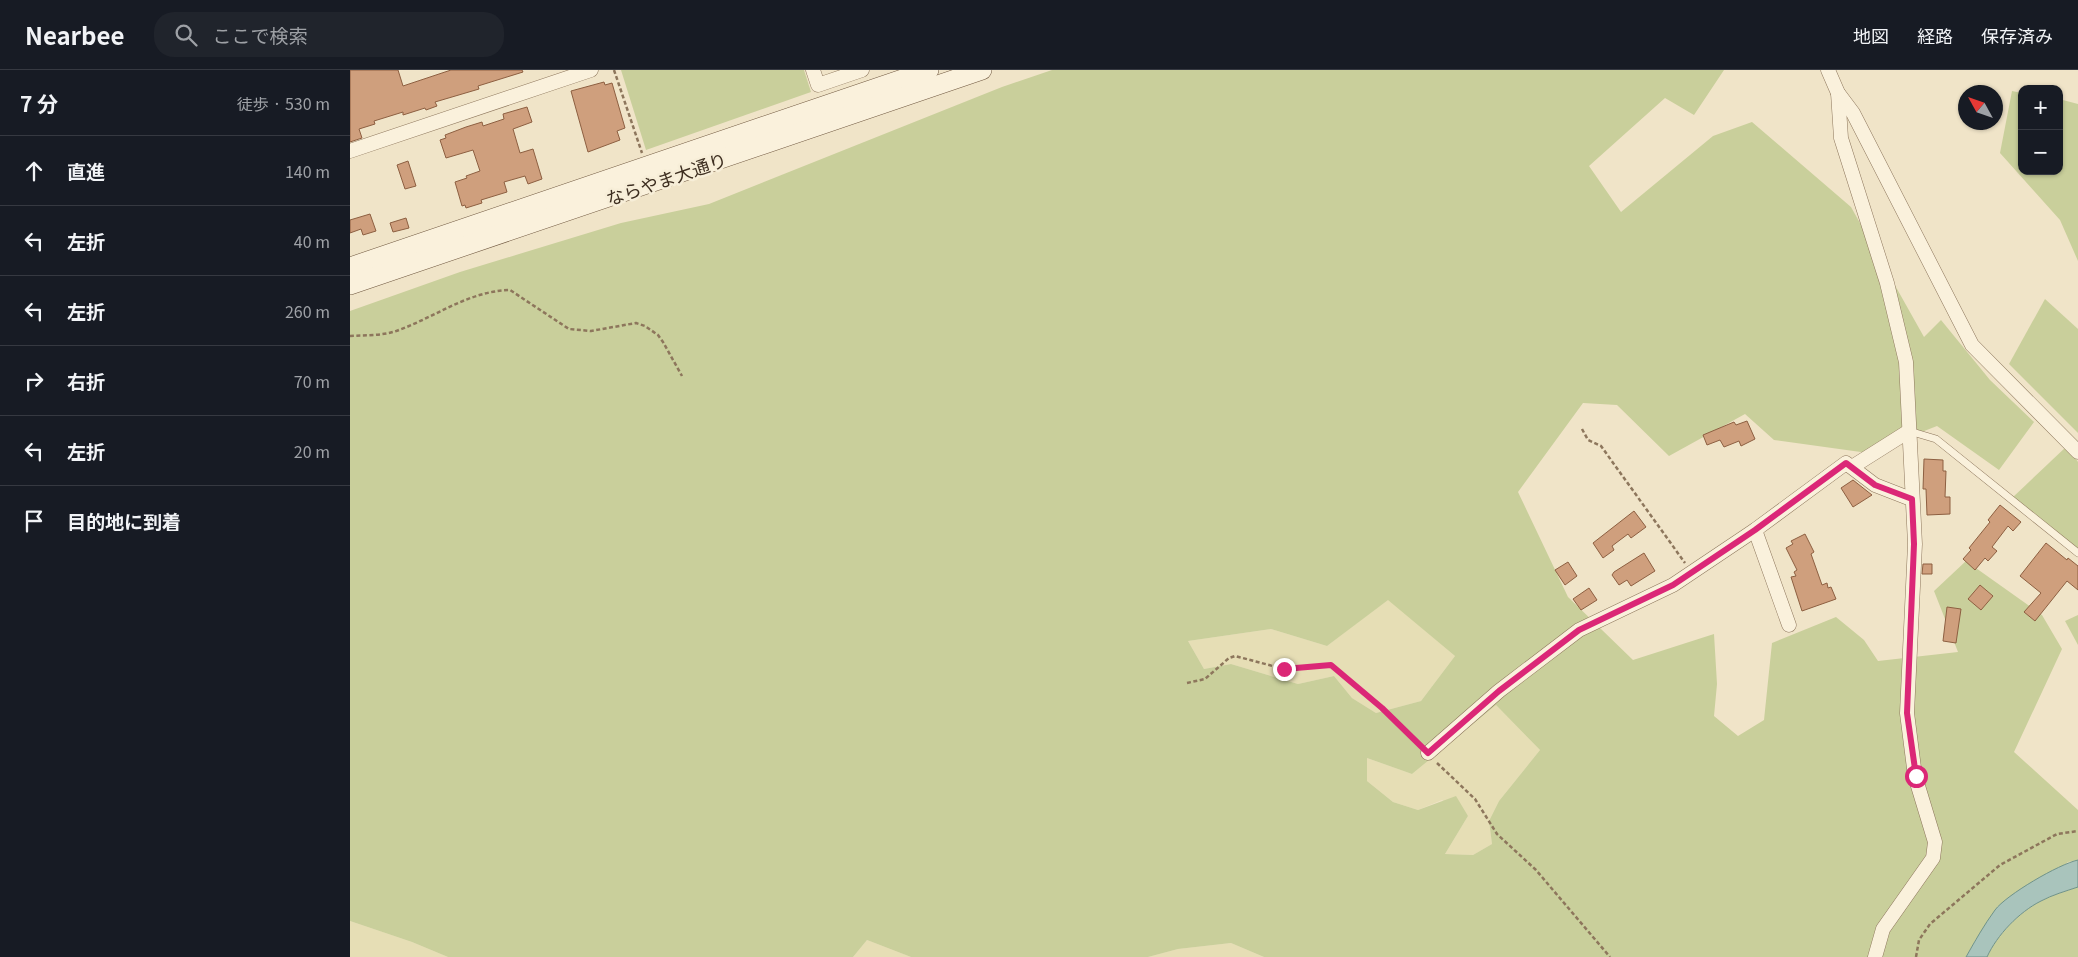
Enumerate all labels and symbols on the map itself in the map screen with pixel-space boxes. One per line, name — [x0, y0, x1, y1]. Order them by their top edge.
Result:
north arrow — [1958, 85, 2003, 130]
street label: ならやま大通り — [602, 145, 730, 211]
route end — [1273, 658, 1296, 681]
route start — [1905, 765, 1928, 788]

